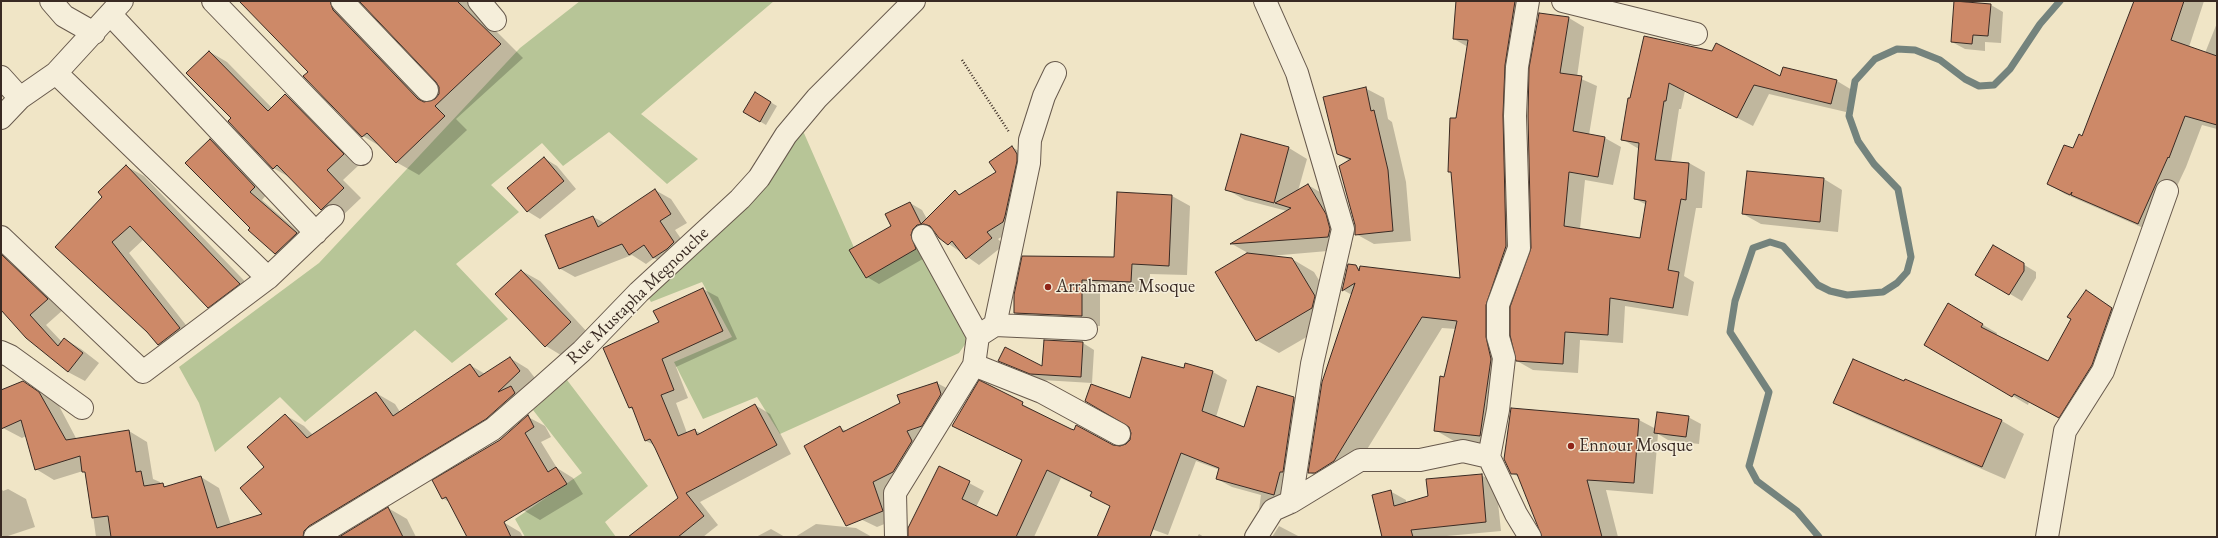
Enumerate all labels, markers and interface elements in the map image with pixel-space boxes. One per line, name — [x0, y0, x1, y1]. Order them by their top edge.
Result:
street label: Rue Mustapha Megnouche — [563, 223, 713, 369]
place label: Arrahmane Msoque — [1056, 276, 1195, 298]
marker: Arrahmane Msoque — [1043, 282, 1053, 292]
place label: Ennour Mosque — [1579, 435, 1693, 457]
marker: Ennour Mosque — [1566, 441, 1576, 451]

